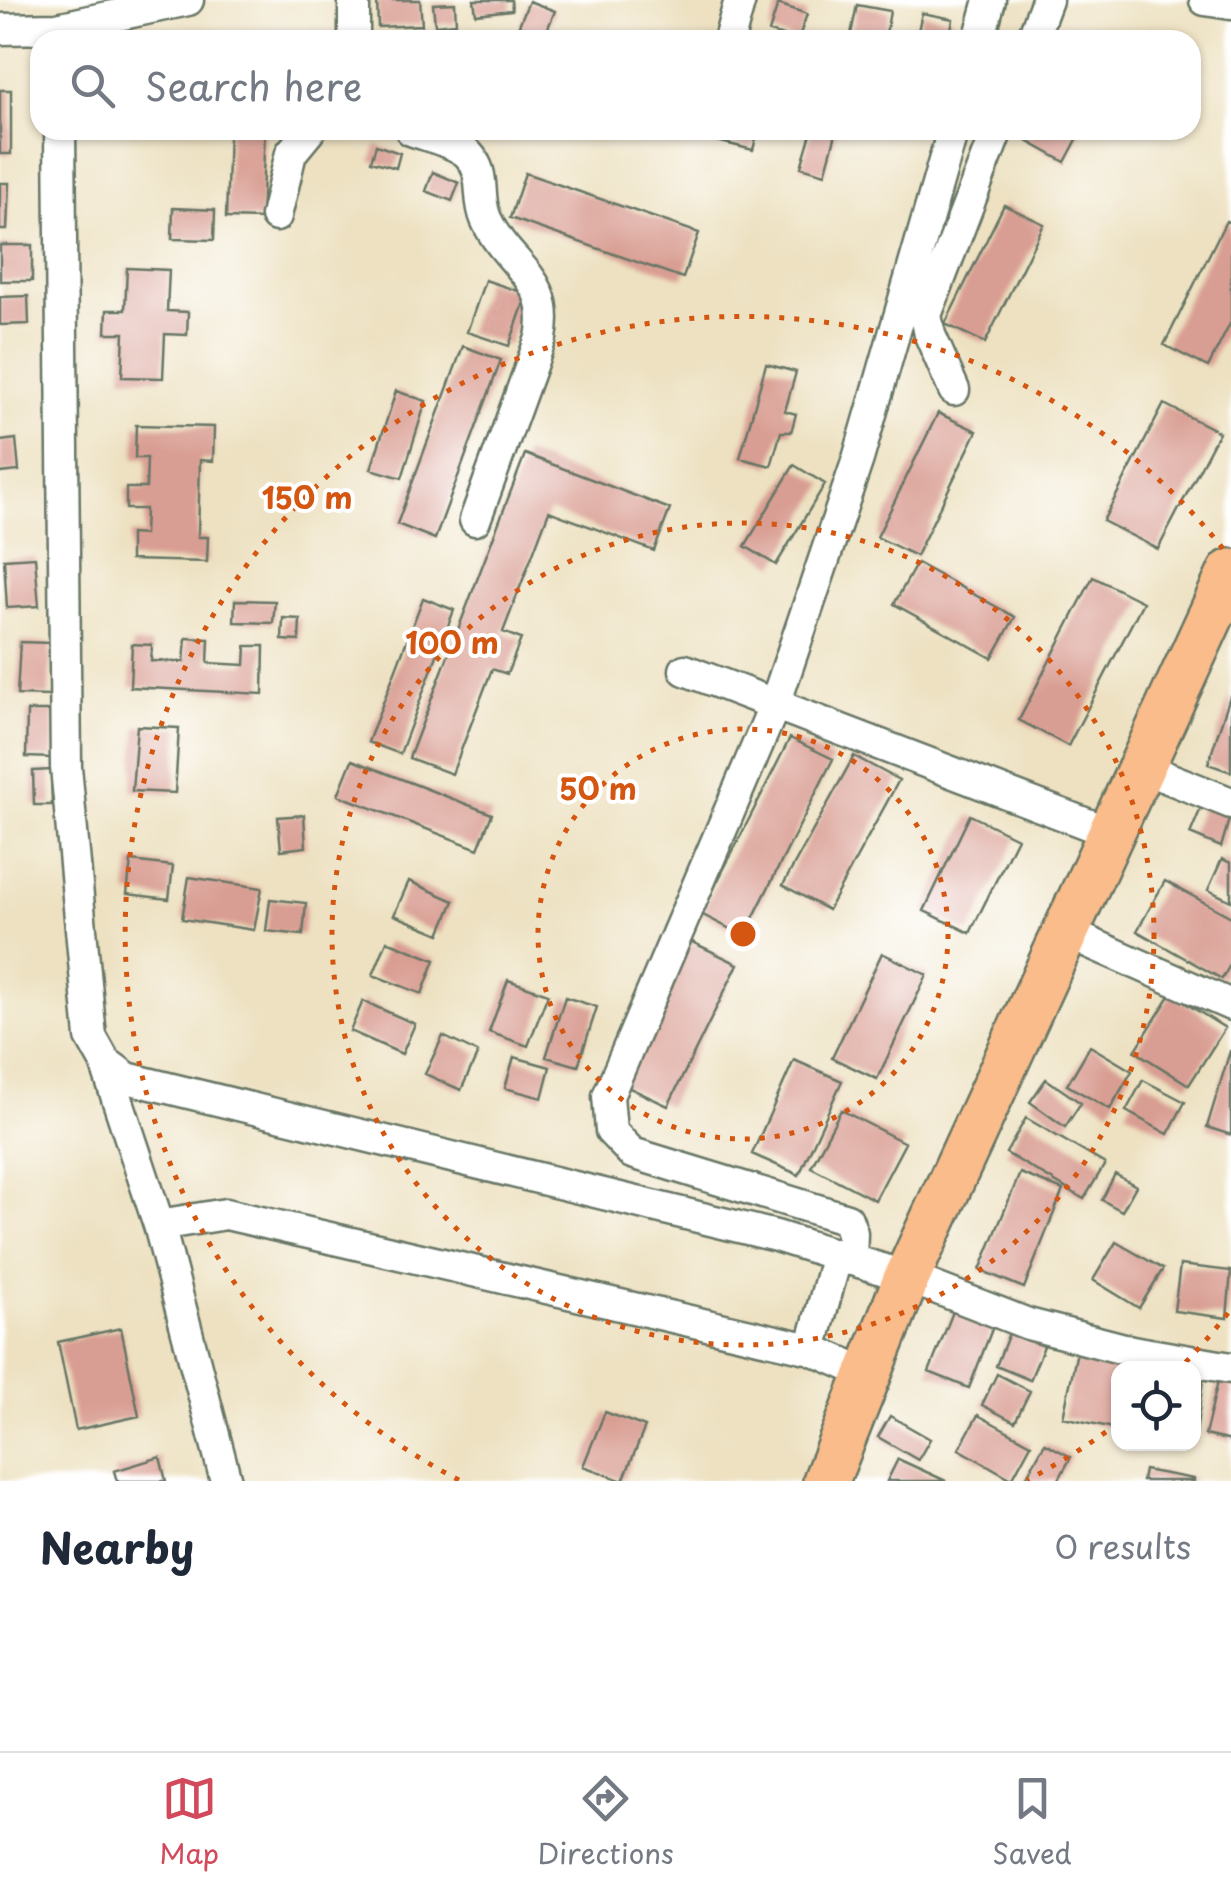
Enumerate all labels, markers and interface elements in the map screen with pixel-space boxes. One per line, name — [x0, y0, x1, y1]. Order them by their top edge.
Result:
search box — [30, 30, 1201, 140]
text: Search here — [145, 57, 362, 114]
icon: search — [65, 58, 120, 113]
text: 150 m — [262, 474, 352, 519]
text: 100 m — [405, 619, 499, 664]
text: 50 m — [559, 765, 637, 810]
centre of rings — [725, 916, 761, 952]
map controls — [1111, 1361, 1201, 1451]
button: locate — [1111, 1361, 1201, 1451]
text: Nearby — [40, 1515, 194, 1578]
text: 0 results — [1055, 1522, 1191, 1570]
tab: Map — [159, 1771, 219, 1874]
tab: Directions — [538, 1771, 674, 1874]
tab: Saved — [992, 1771, 1072, 1874]

